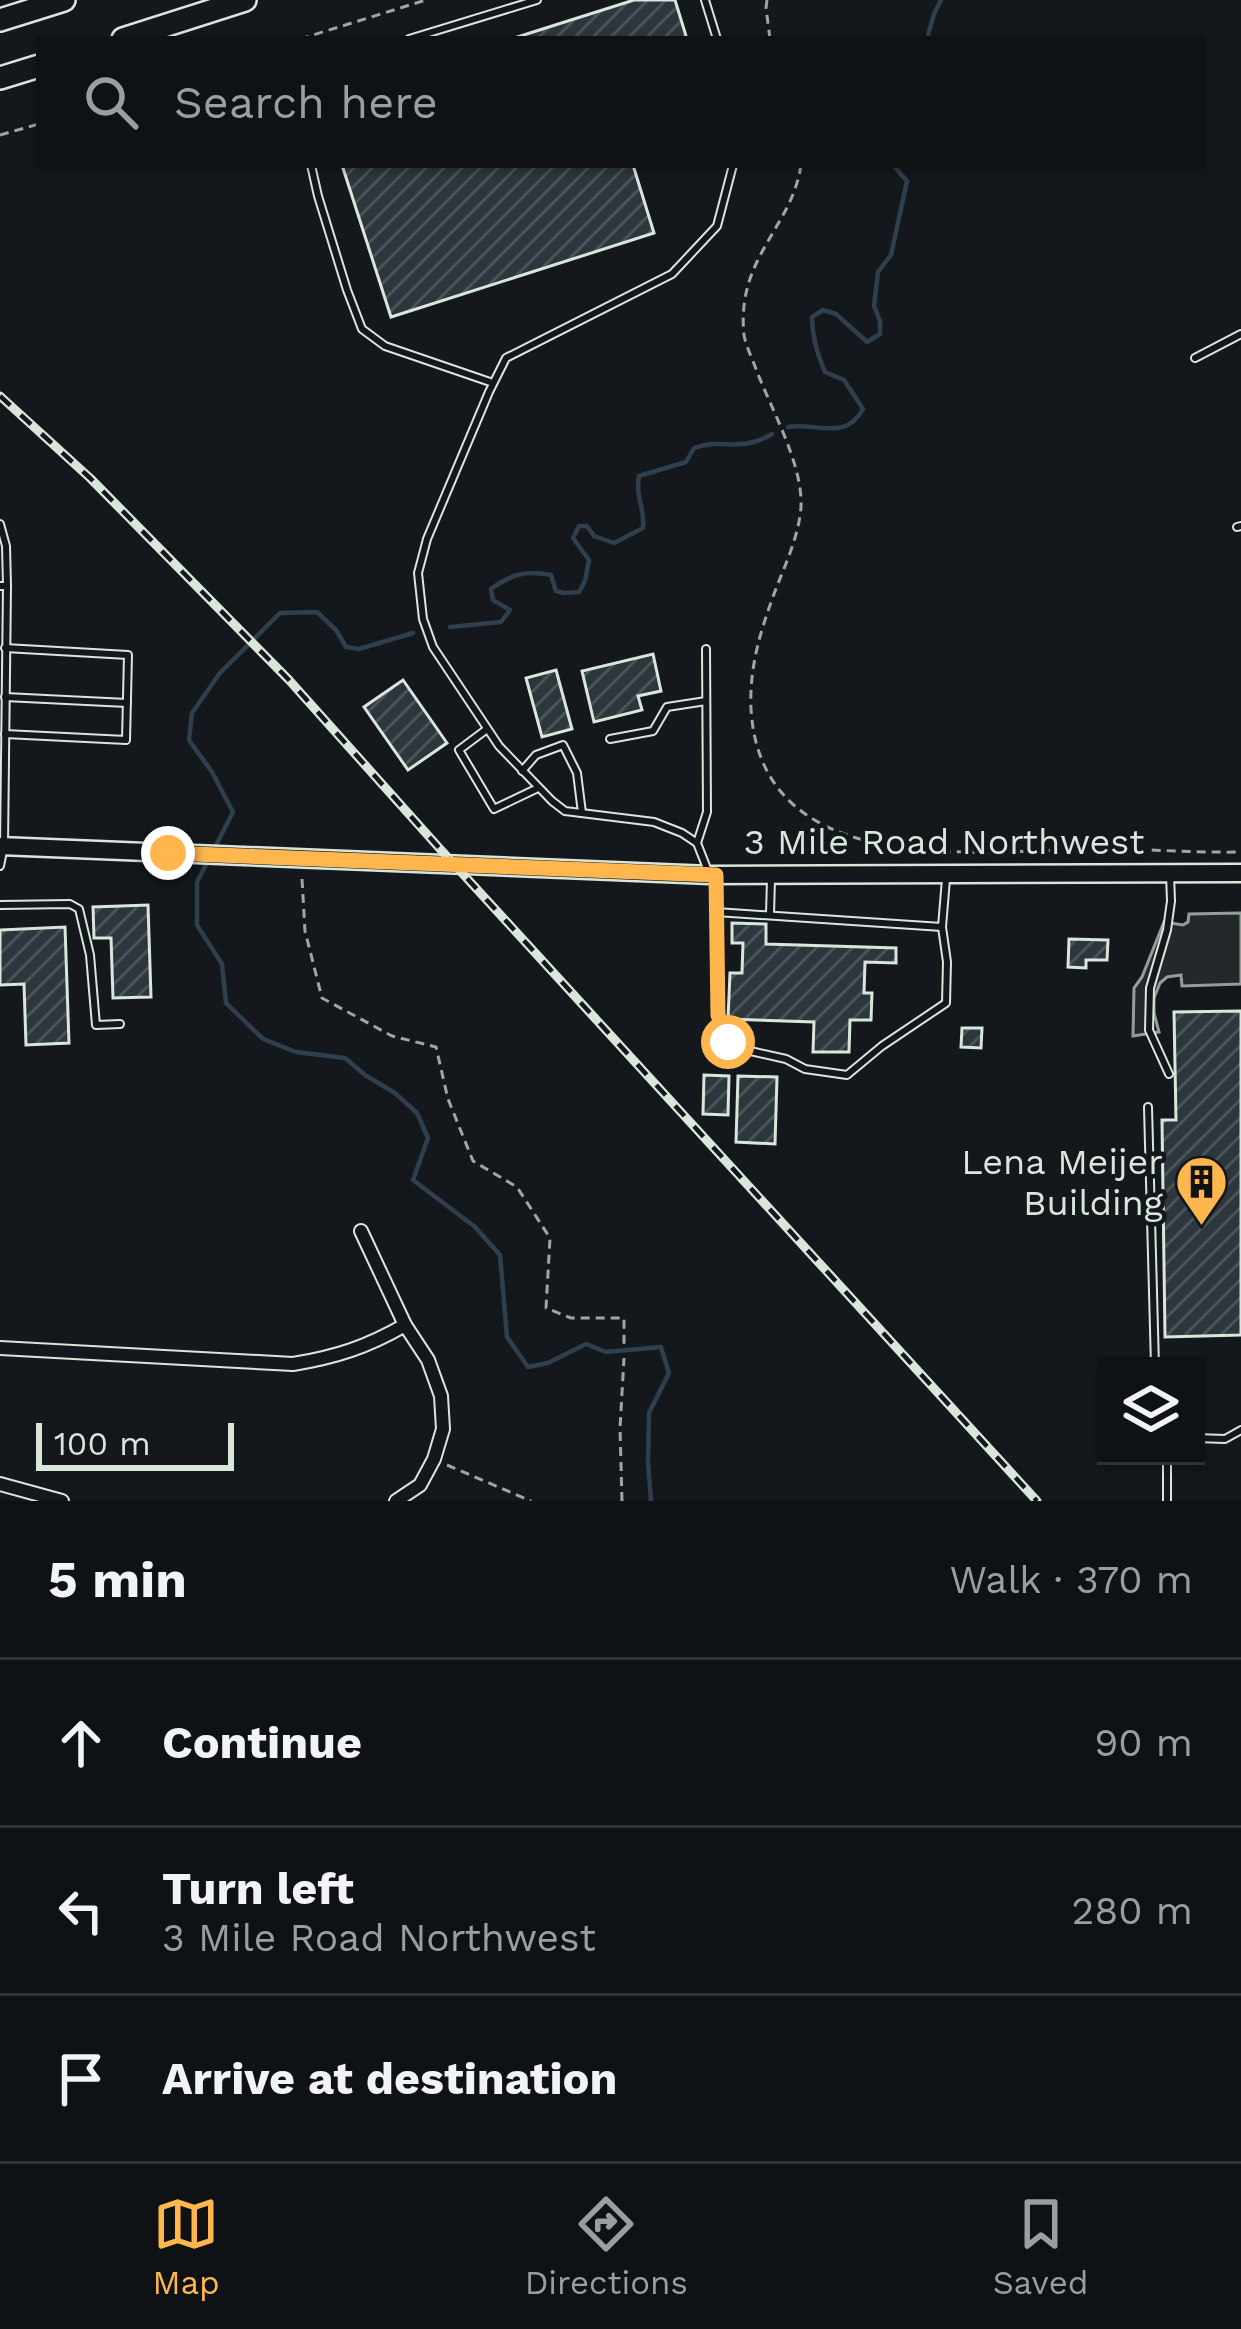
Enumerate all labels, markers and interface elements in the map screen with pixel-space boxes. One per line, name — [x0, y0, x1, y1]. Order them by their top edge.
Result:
search box — [36, 36, 1205, 168]
icon: search — [78, 69, 144, 135]
text: Search here — [174, 76, 438, 129]
street label: 3 Mile Road Northwest — [744, 821, 1144, 863]
route end — [141, 826, 195, 880]
route start — [701, 1015, 755, 1069]
place label: Lena Meijer Building — [961, 1141, 1164, 1224]
building icon: Lena Meijer Building — [1174, 1154, 1230, 1228]
map controls — [1097, 1357, 1205, 1465]
button: layers — [1097, 1357, 1205, 1465]
scale bar — [36, 1417, 234, 1470]
text: 100 m — [54, 1424, 151, 1463]
text: 5 min — [48, 1550, 187, 1609]
text: Walk · 370 m — [949, 1557, 1193, 1602]
icon: ahead — [48, 1710, 114, 1776]
text: Continue — [162, 1716, 362, 1769]
text: 90 m — [1094, 1720, 1193, 1765]
text: Turn left — [162, 1862, 354, 1915]
icon: left — [48, 1878, 114, 1944]
text: 280 m — [1072, 1888, 1193, 1933]
text: 3 Mile Road Northwest — [162, 1915, 596, 1960]
icon: arrive — [48, 2046, 114, 2112]
text: Arrive at destination — [162, 2052, 617, 2105]
tab: Map — [152, 2191, 220, 2302]
tab: Directions — [525, 2191, 688, 2302]
tab: Saved — [993, 2191, 1089, 2302]

